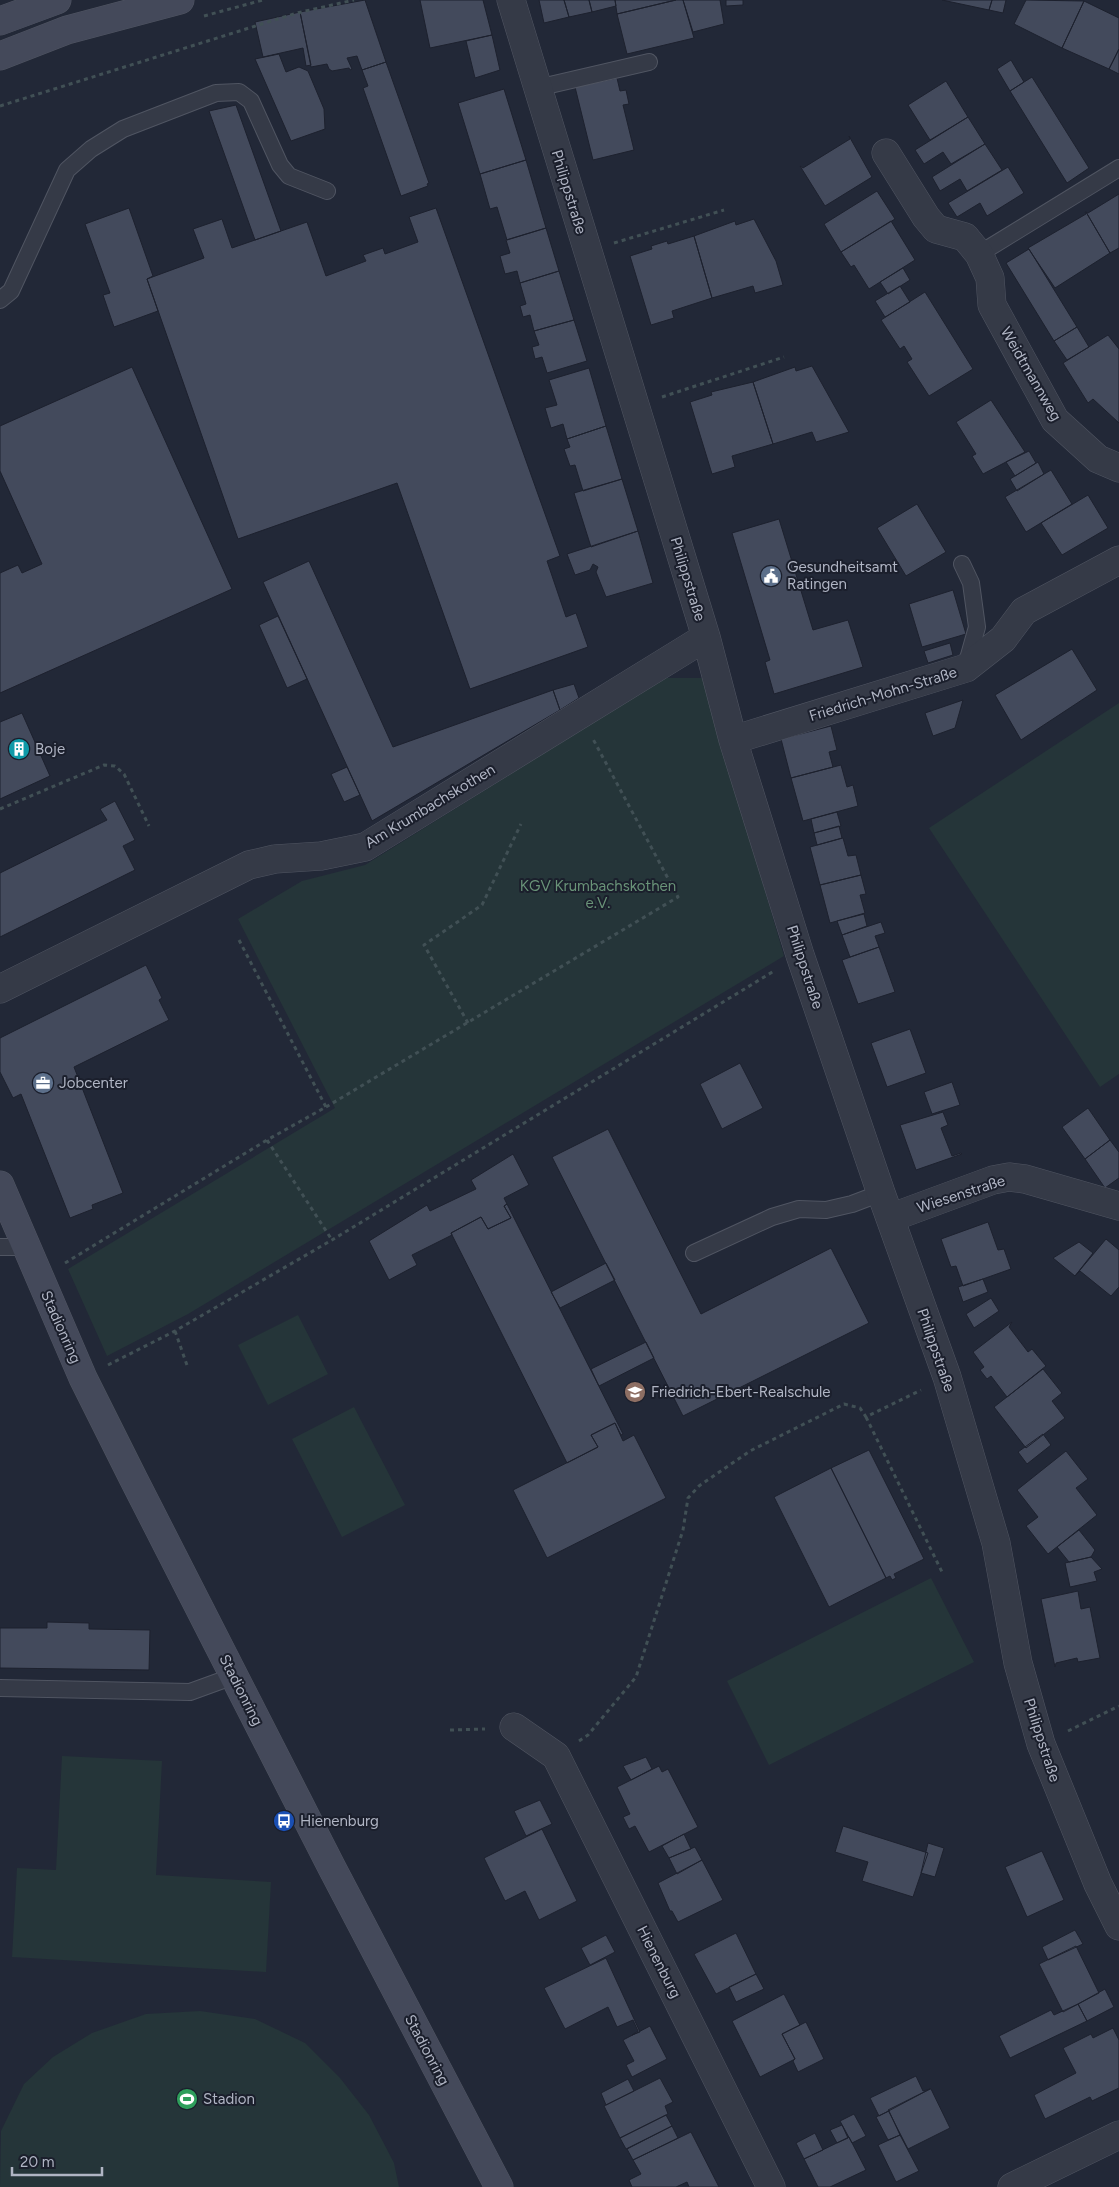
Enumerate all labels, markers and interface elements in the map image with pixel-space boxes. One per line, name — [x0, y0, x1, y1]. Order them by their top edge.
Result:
street label: Philippstraße — [548, 148, 590, 236]
street label: Weidtmannweg — [997, 324, 1065, 424]
street label: Philippstraße — [667, 535, 709, 623]
place label: Gesundheitsamt Ratingen — [787, 558, 898, 593]
public building icon: Gesundheitsamt Ratingen — [759, 564, 783, 588]
street label: Friedrich-Mohn-Straße — [807, 663, 959, 725]
building icon: Boje — [7, 737, 31, 761]
place label: Boje — [35, 740, 65, 758]
street label: Am Krumbachskothen — [362, 760, 498, 852]
park label: KGV Krumbachskothen e.V. — [520, 877, 676, 912]
street label: Philippstraße — [783, 923, 827, 1011]
office icon: Jobcenter — [31, 1071, 55, 1095]
place label: Jobcenter — [59, 1074, 128, 1092]
street label: Wiesenstraße — [915, 1171, 1007, 1217]
street label: Stadionring — [37, 1288, 85, 1366]
street label: Philippstraße — [913, 1306, 959, 1394]
school or university icon: Friedrich-Ebert-Realschule — [623, 1380, 647, 1404]
place label: Friedrich-Ebert-Realschule — [651, 1383, 831, 1401]
street label: Stadionring — [215, 1651, 267, 1729]
street label: Philippstraße — [1020, 1696, 1064, 1784]
bus stop icon: Hienenburg — [272, 1809, 296, 1833]
place label: Hienenburg — [300, 1812, 379, 1830]
street label: Hienenburg — [633, 1923, 685, 2001]
street label: Stadionring — [401, 2012, 453, 2088]
sports icon: Stadion — [175, 2087, 199, 2111]
place label: Stadion — [203, 2090, 255, 2108]
scale bar — [12, 2144, 102, 2176]
text: 20 m — [20, 2153, 54, 2171]

